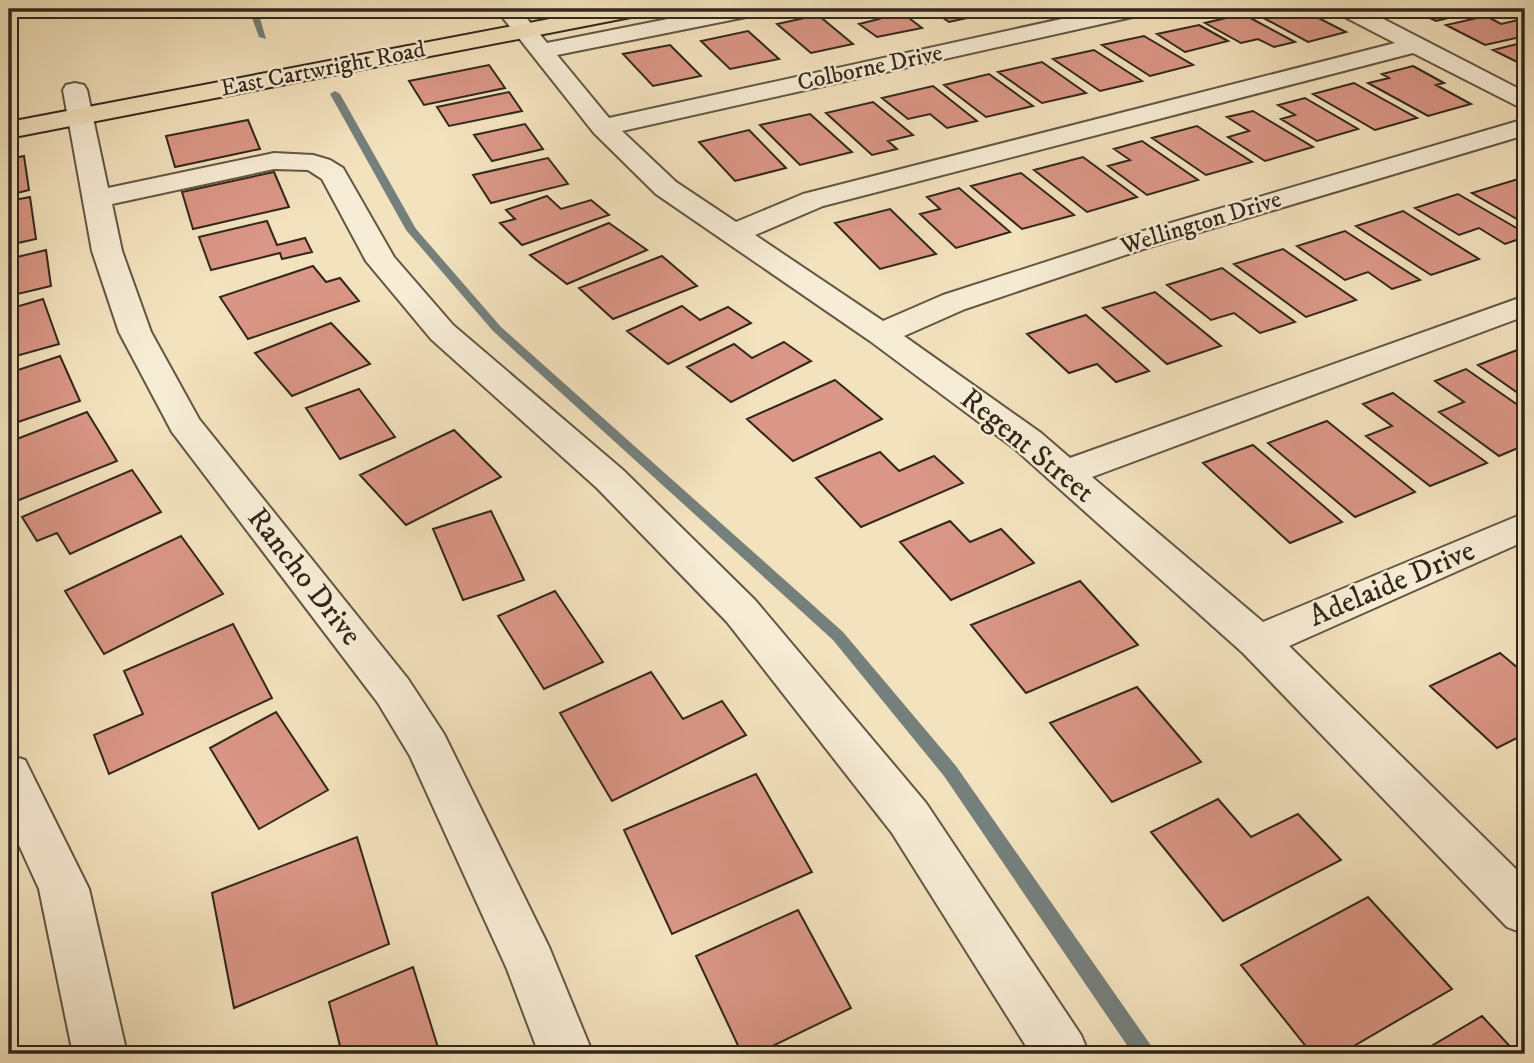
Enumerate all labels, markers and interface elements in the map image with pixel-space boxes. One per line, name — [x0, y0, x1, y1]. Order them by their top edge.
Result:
street label: East Cartwright Road — [218, 34, 428, 104]
street label: Colborne Drive — [795, 38, 945, 98]
street label: Wellington Drive — [1116, 184, 1285, 262]
street label: Regent Street — [952, 381, 1102, 511]
street label: Rancho Drive — [239, 501, 369, 653]
street label: Adelaide Drive — [1303, 532, 1481, 636]

